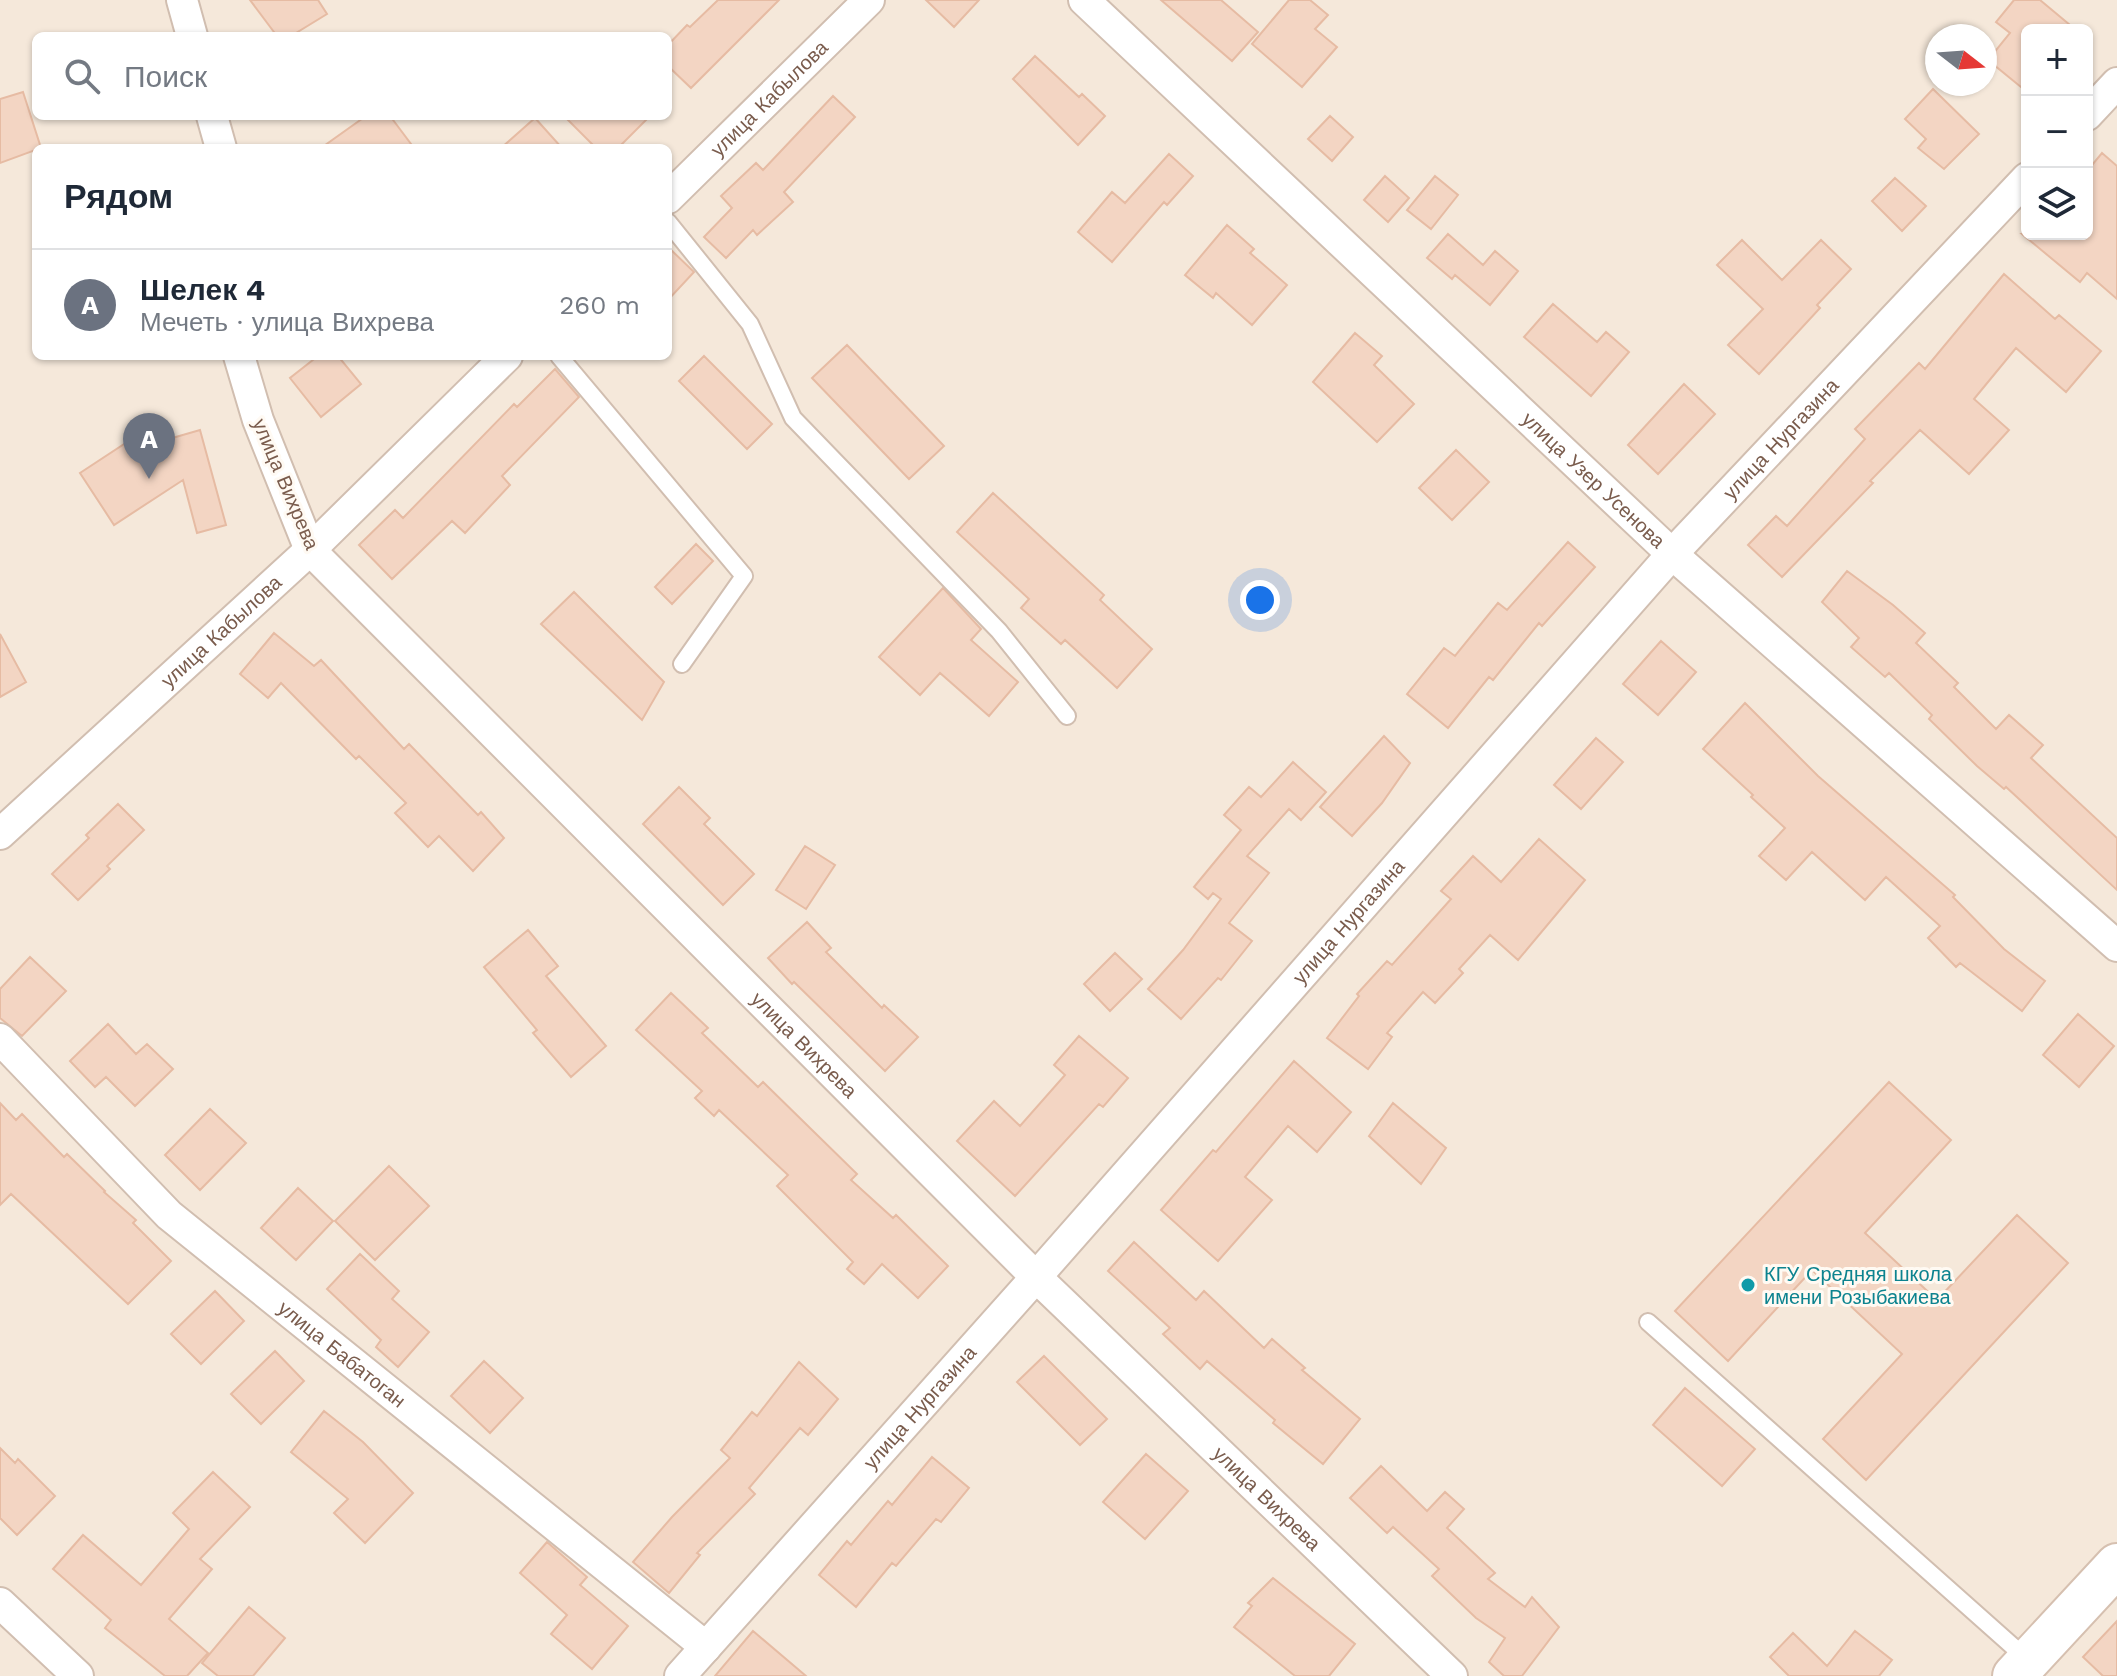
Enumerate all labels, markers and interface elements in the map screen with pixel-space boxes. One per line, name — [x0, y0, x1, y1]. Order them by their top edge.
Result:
north arrow — [1925, 24, 1997, 96]
map controls — [2021, 24, 2093, 240]
button: + — [2021, 24, 2093, 96]
search box — [32, 32, 672, 120]
street label: улица Кабылова — [706, 35, 833, 161]
icon: search — [60, 54, 104, 98]
text: Поиск — [124, 59, 207, 94]
button: − — [2021, 96, 2093, 168]
button: layers — [2021, 168, 2093, 240]
text: Рядом — [64, 176, 173, 216]
text: Шелек 4 — [140, 272, 265, 307]
text: A — [81, 290, 99, 320]
text: 260 m — [559, 290, 640, 320]
text: Мечеть · улица Вихрева — [140, 307, 434, 337]
street label: улица Нургазина — [1718, 373, 1844, 504]
street label: улица Узер Усенова — [1517, 407, 1671, 554]
pin: A — [123, 413, 175, 479]
street label: улица Вихрева — [248, 415, 325, 554]
street label: улица Кабылова — [156, 570, 287, 693]
your location — [1240, 580, 1280, 620]
street label: улица Нургазина — [1288, 854, 1410, 989]
street label: улица Вихрева — [746, 987, 863, 1103]
place label: КГУ Средняя школа имени Розыбакиева — [1764, 1262, 1953, 1309]
marker: КГУ Средняя школа имени Розыбакиева — [1739, 1276, 1757, 1294]
street label: улица Бабатоган — [273, 1296, 411, 1413]
street label: улица Нургазина — [858, 1340, 982, 1474]
street label: улица Вихрева — [1208, 1441, 1326, 1556]

